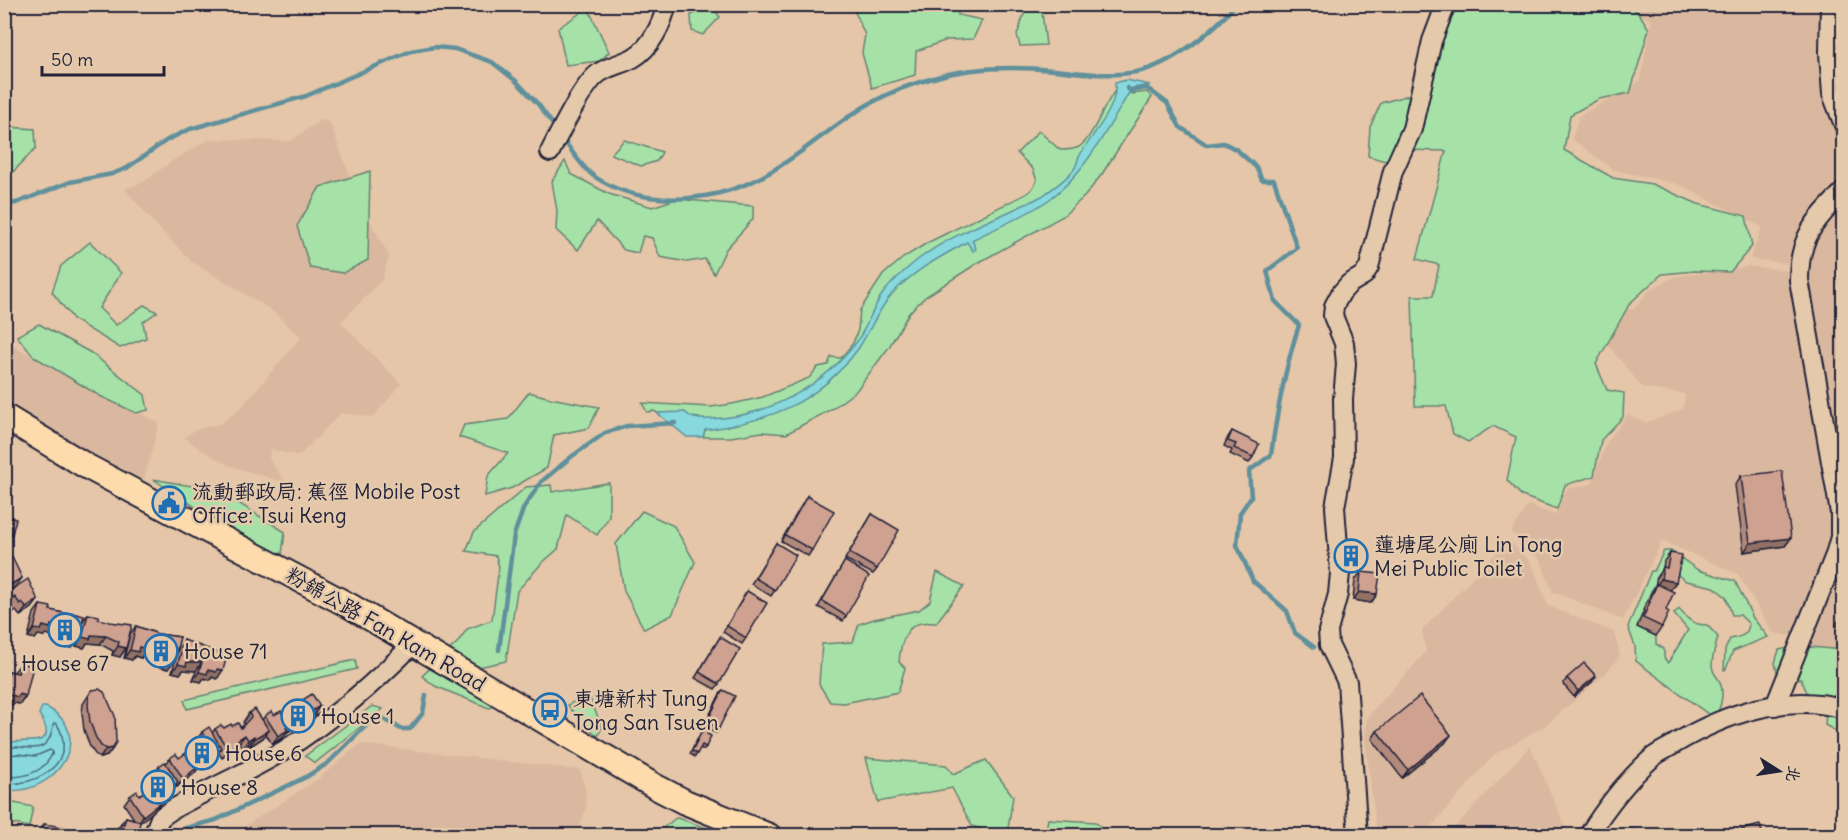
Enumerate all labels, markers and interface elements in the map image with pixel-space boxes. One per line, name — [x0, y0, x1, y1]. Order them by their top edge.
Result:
scale bar — [42, 39, 164, 77]
text: 50 m — [51, 48, 93, 71]
place label: 流動郵政局: 蕉徑 Mobile Post Office: Tsui Keng — [192, 478, 460, 529]
public building icon: 流動郵政局: 蕉徑 Mobile Post Office: Tsui Keng — [151, 485, 187, 521]
place label: 蓮塘尾公廁 Lin Tong Mei Public Toilet — [1374, 531, 1563, 582]
building icon: 蓮塘尾公廁 Lin Tong Mei Public Toilet — [1333, 538, 1369, 574]
street label: 粉錦公路 Fan Kam Road — [281, 561, 491, 697]
building icon: House 67 — [47, 612, 83, 648]
building icon: House 71 — [143, 633, 179, 669]
place label: House 71 — [184, 638, 268, 665]
place label: House 67 — [21, 650, 109, 677]
place label: 東塘新村 Tung Tong San Tsuen — [573, 685, 719, 736]
bus stop icon: 東塘新村 Tung Tong San Tsuen — [532, 692, 568, 728]
building icon: House 1 — [280, 698, 316, 734]
place label: House 1 — [321, 703, 394, 730]
building icon: House 6 — [184, 735, 220, 771]
place label: House 6 — [225, 740, 302, 767]
north arrow — [1749, 741, 1809, 801]
text: 北 — [1782, 764, 1805, 784]
building icon: House 8 — [140, 769, 176, 805]
place label: House 8 — [181, 774, 258, 801]

